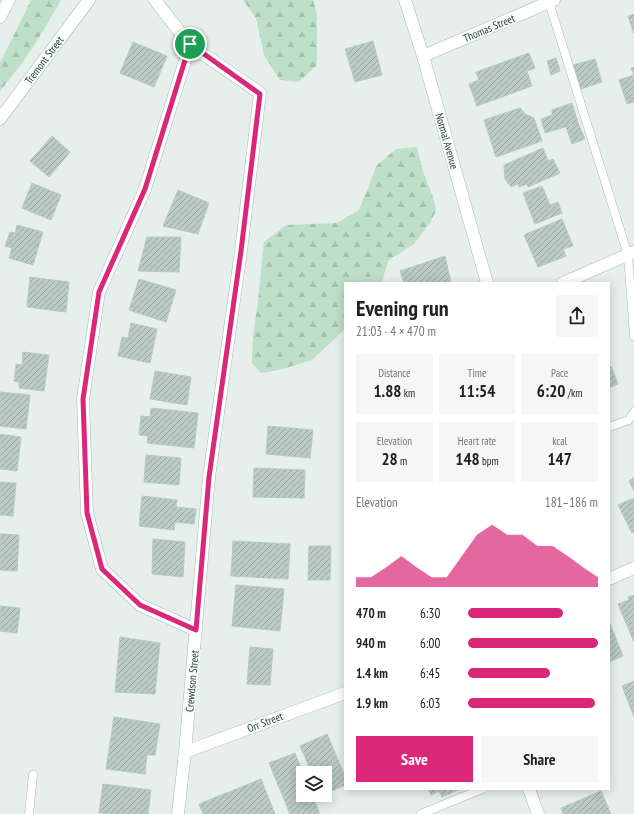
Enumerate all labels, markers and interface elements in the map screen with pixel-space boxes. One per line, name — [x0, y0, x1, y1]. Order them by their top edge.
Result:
street label: Thomas Street — [461, 11, 517, 45]
pin — [173, 27, 207, 61]
street label: Tremont Street — [21, 33, 67, 87]
icon: arrive — [179, 33, 201, 55]
street label: Normal Avenue — [432, 111, 462, 171]
text: Evening run — [356, 294, 449, 322]
button: share — [556, 295, 598, 337]
text: 21:03 · 4 × 470 m — [356, 323, 436, 340]
text: Distance — [378, 366, 411, 380]
text: Time — [467, 366, 487, 380]
text: Pace — [551, 366, 568, 380]
text: 1.88 — [373, 380, 401, 402]
text: 11:54 — [459, 380, 495, 402]
text: 6:20 — [537, 380, 565, 402]
text: km — [401, 386, 415, 400]
text: /km — [565, 386, 582, 400]
text: Elevation — [377, 434, 412, 448]
text: Heart rate — [458, 434, 496, 448]
text: kcal — [552, 434, 567, 448]
text: 28 — [381, 448, 398, 470]
text: 148 — [455, 448, 480, 470]
text: 147 — [547, 448, 572, 470]
text: m — [398, 454, 407, 468]
text: bpm — [480, 454, 499, 468]
text: Elevation — [356, 494, 398, 511]
text: 181–186 m — [545, 494, 598, 511]
text: 470 m — [356, 605, 386, 622]
text: 6:30 — [420, 605, 440, 622]
text: 940 m — [356, 635, 386, 652]
text: 6:00 — [420, 635, 440, 652]
street label: Crewdson Street — [182, 649, 202, 713]
text: 1.4 km — [356, 665, 388, 682]
text: 6:45 — [420, 665, 440, 682]
text: 1.9 km — [356, 695, 388, 712]
text: 6:03 — [420, 695, 440, 712]
street label: Orr Street — [245, 709, 285, 735]
button: Save — [356, 736, 473, 782]
button: Share — [481, 736, 598, 782]
map controls — [296, 766, 332, 802]
button: layers — [296, 766, 332, 802]

